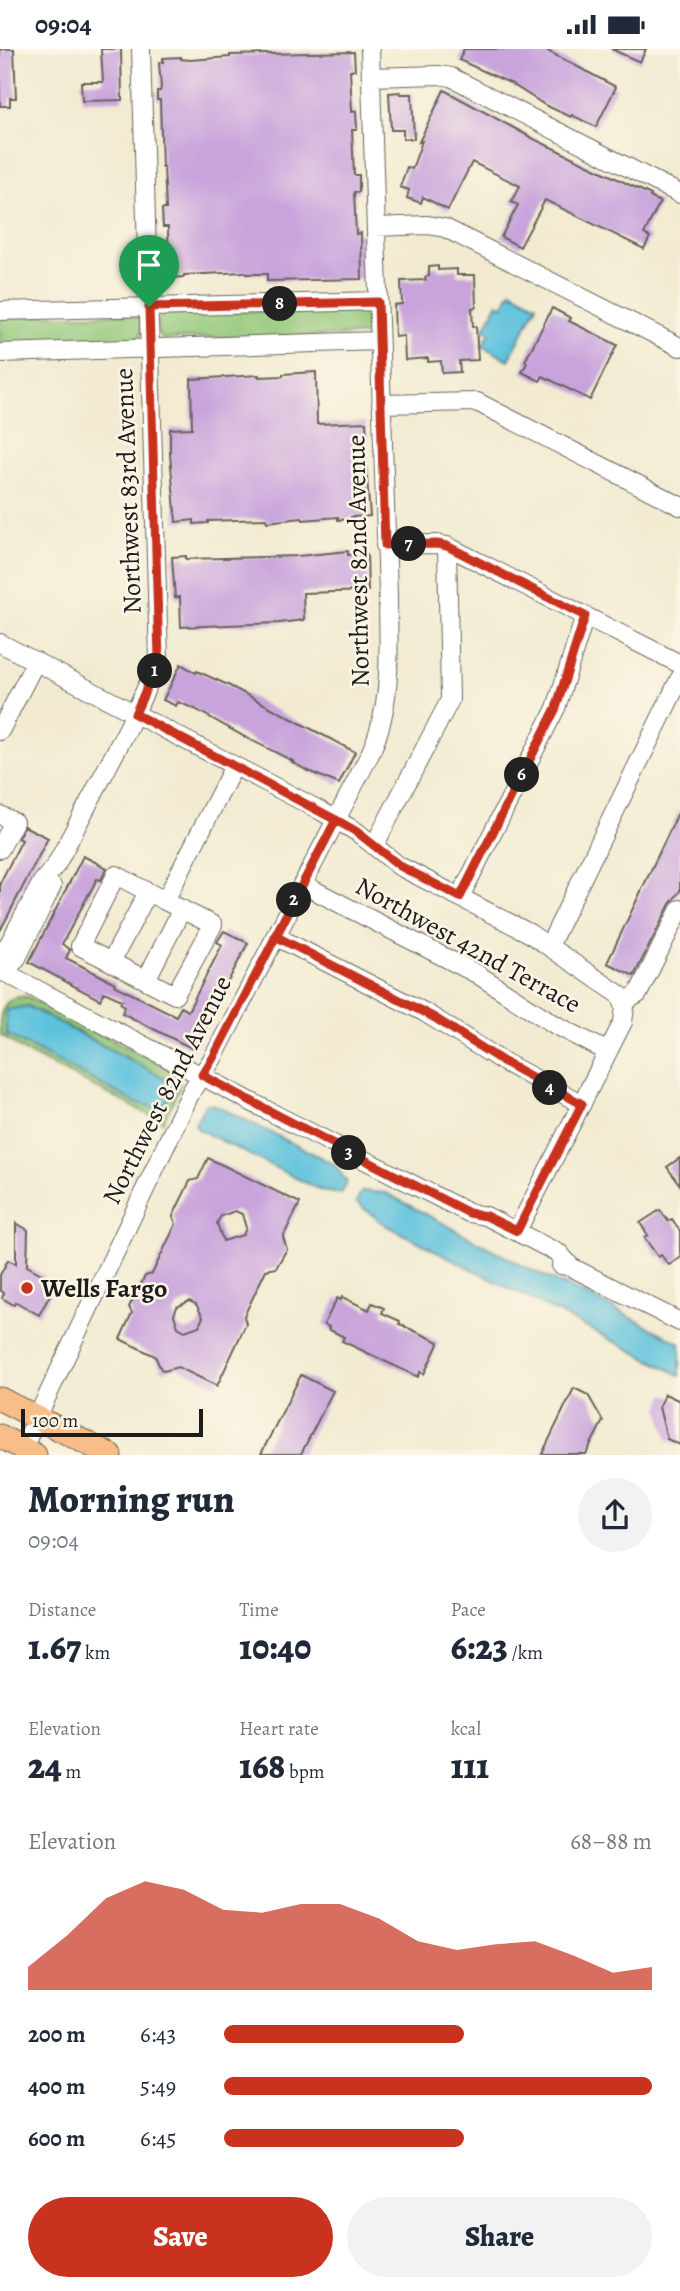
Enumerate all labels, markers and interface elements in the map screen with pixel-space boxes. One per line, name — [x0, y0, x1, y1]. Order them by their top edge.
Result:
text: 09:04 — [35, 7, 92, 42]
pin — [119, 235, 179, 307]
icon: arrive — [130, 246, 168, 284]
pin: 8 — [262, 287, 298, 321]
text: 8 — [275, 290, 284, 316]
street label: Northwest 83rd Avenue — [106, 367, 150, 615]
street label: Northwest 82nd Avenue — [338, 434, 378, 688]
pin: 7 — [392, 526, 426, 561]
text: 7 — [404, 530, 413, 556]
pin: 1 — [138, 653, 172, 689]
text: 1 — [151, 657, 158, 683]
pin: 6 — [504, 757, 540, 793]
text: 6 — [517, 761, 526, 787]
street label: Northwest 42nd Terrace — [349, 868, 587, 1022]
pin: 2 — [276, 883, 312, 917]
text: 2 — [289, 886, 298, 912]
street label: Northwest 82nd Avenue — [94, 970, 240, 1210]
pin: 4 — [532, 1070, 568, 1105]
text: 4 — [545, 1074, 554, 1100]
pin: 3 — [332, 1135, 366, 1171]
text: 3 — [344, 1139, 353, 1165]
place label: Wells Fargo — [40, 1271, 167, 1306]
marker: Wells Fargo — [19, 1280, 35, 1296]
scale bar — [21, 1405, 203, 1437]
text: 100 m — [32, 1408, 78, 1434]
text: Morning run — [28, 1473, 235, 1525]
button: share — [578, 1478, 652, 1552]
text: 09:04 — [28, 1525, 79, 1556]
text: Distance — [28, 1597, 96, 1623]
text: Time — [239, 1597, 279, 1623]
text: Pace — [451, 1597, 486, 1623]
text: 1.67 — [28, 1623, 81, 1671]
text: 10:40 — [239, 1623, 311, 1671]
text: 6:23 — [451, 1623, 508, 1671]
text: km — [81, 1640, 110, 1666]
text: /km — [508, 1640, 543, 1666]
text: Elevation — [28, 1716, 101, 1742]
text: Heart rate — [239, 1716, 319, 1742]
text: kcal — [451, 1716, 481, 1742]
text: 24 — [28, 1742, 62, 1790]
text: 168 — [239, 1742, 285, 1790]
text: 111 — [451, 1742, 489, 1790]
text: m — [62, 1759, 81, 1785]
text: bpm — [285, 1759, 325, 1785]
text: Elevation — [28, 1826, 116, 1857]
text: 68–88 m — [570, 1826, 652, 1857]
text: 200 m — [28, 2019, 86, 2050]
text: 6:43 — [140, 2019, 176, 2050]
text: 400 m — [28, 2071, 85, 2102]
text: 5:49 — [140, 2071, 176, 2102]
text: 600 m — [28, 2123, 85, 2154]
text: 6:45 — [140, 2123, 176, 2154]
button: Save — [28, 2197, 333, 2277]
button: Share — [347, 2197, 652, 2277]

